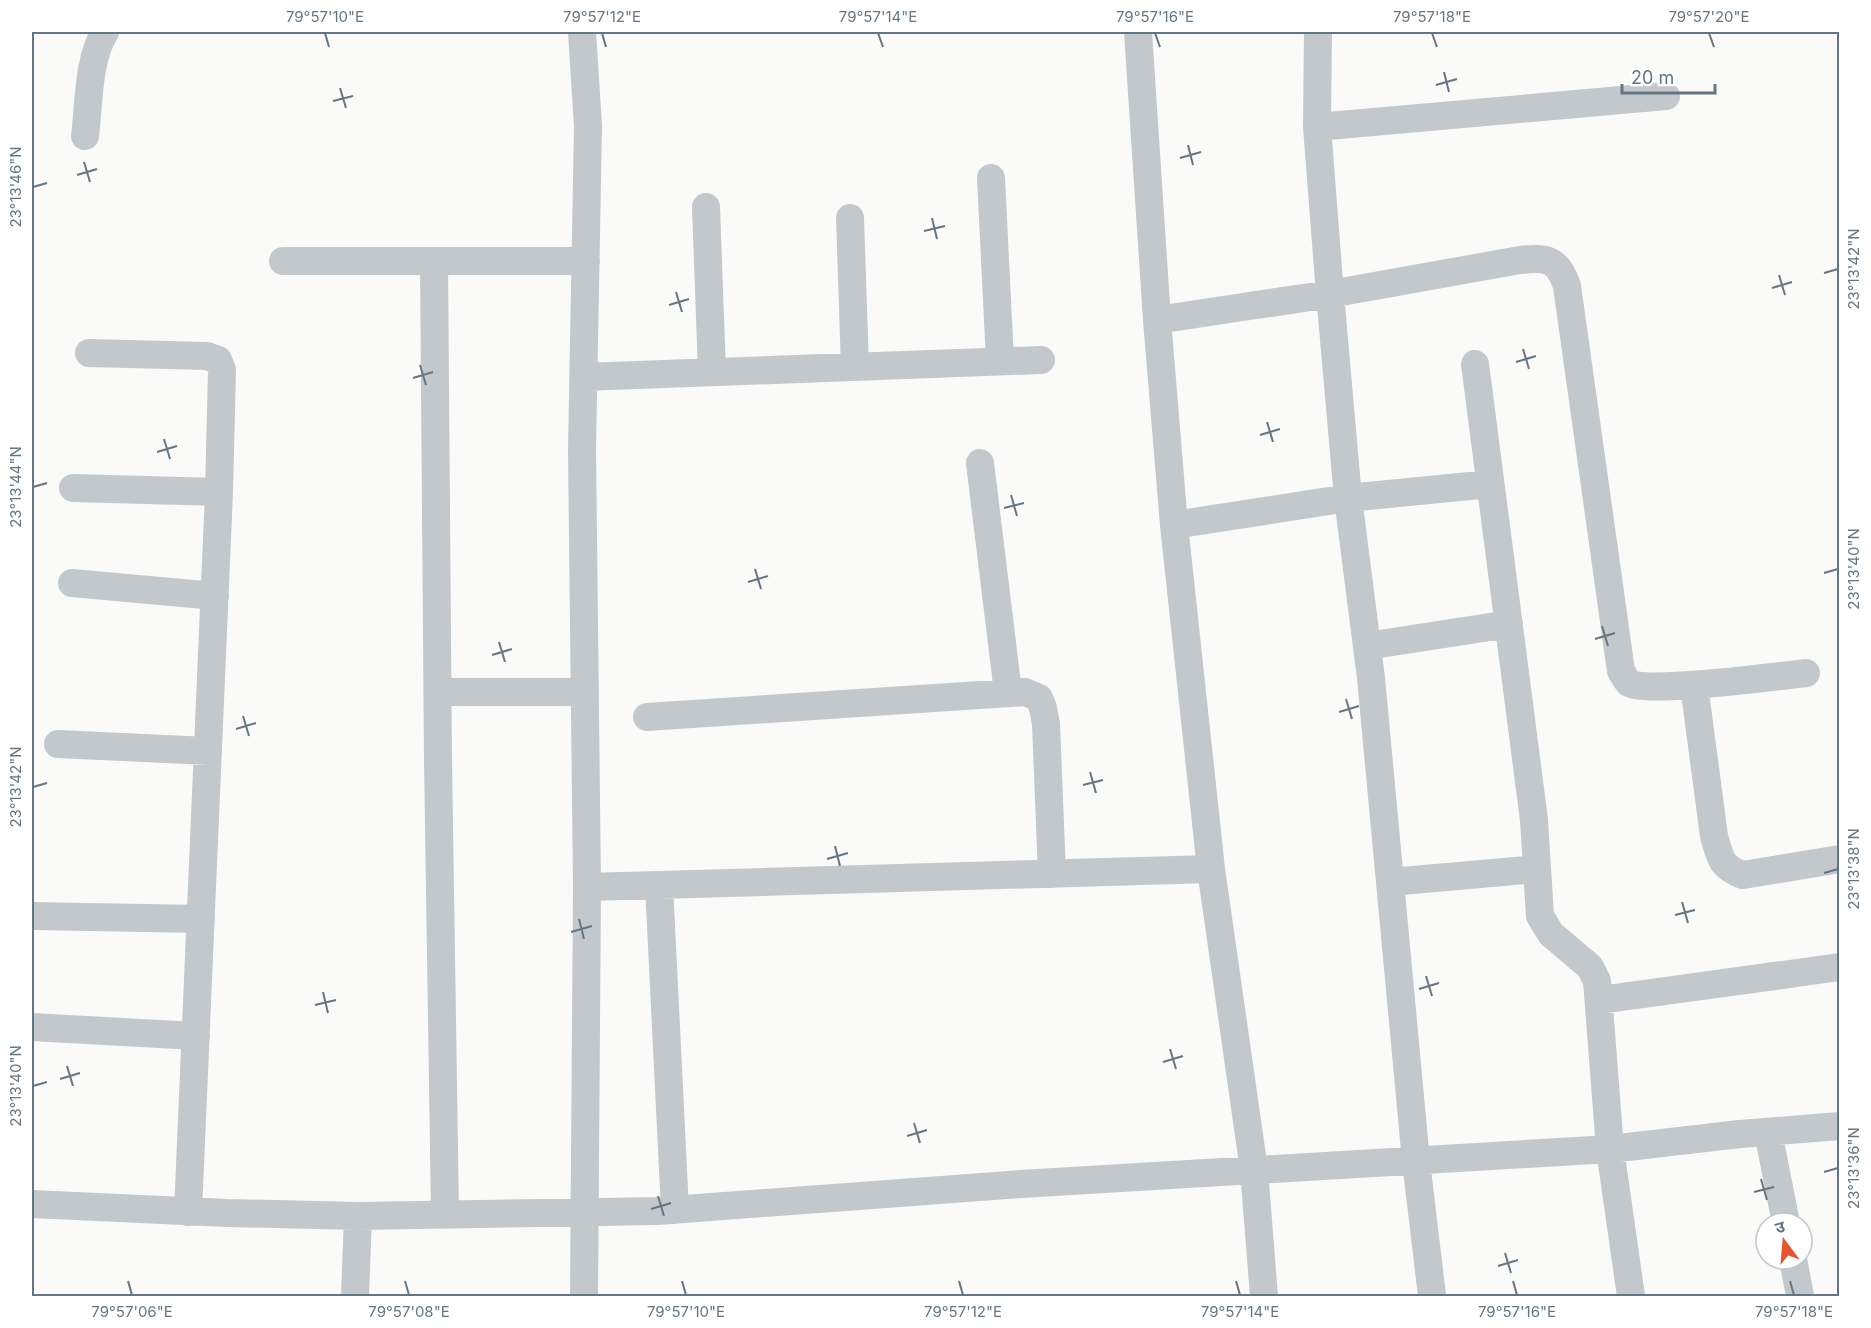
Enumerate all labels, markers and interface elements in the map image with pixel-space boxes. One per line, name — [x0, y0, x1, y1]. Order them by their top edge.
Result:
text: 79°57'10"E — [286, 7, 364, 26]
text: 79°57'12"E — [563, 7, 641, 26]
text: 79°57'14"E — [839, 7, 917, 26]
text: 79°57'16"E — [1116, 7, 1194, 26]
text: 79°57'18"E — [1393, 7, 1471, 26]
text: 79°57'20"E — [1668, 7, 1750, 26]
scale bar — [1622, 57, 1715, 95]
text: 20 m — [1631, 67, 1674, 88]
text: 23°13'46"N — [6, 146, 25, 228]
text: 23°13'42"N — [1844, 228, 1863, 310]
text: 23°13'44"N — [6, 446, 25, 528]
text: 23°13'40"N — [1844, 528, 1863, 610]
text: 23°13'42"N — [6, 746, 25, 828]
text: 23°13'38"N — [1844, 828, 1863, 910]
text: 23°13'40"N — [6, 1045, 25, 1127]
text: 23°13'36"N — [1844, 1127, 1863, 1209]
north arrow — [1754, 1211, 1814, 1271]
text: उ — [1773, 1216, 1788, 1237]
text: 79°57'06"E — [91, 1302, 173, 1321]
text: 79°57'08"E — [368, 1302, 450, 1321]
text: 79°57'10"E — [647, 1302, 725, 1321]
text: 79°57'12"E — [924, 1302, 1002, 1321]
text: 79°57'14"E — [1201, 1302, 1279, 1321]
text: 79°57'16"E — [1478, 1302, 1556, 1321]
text: 79°57'18"E — [1755, 1302, 1833, 1321]

